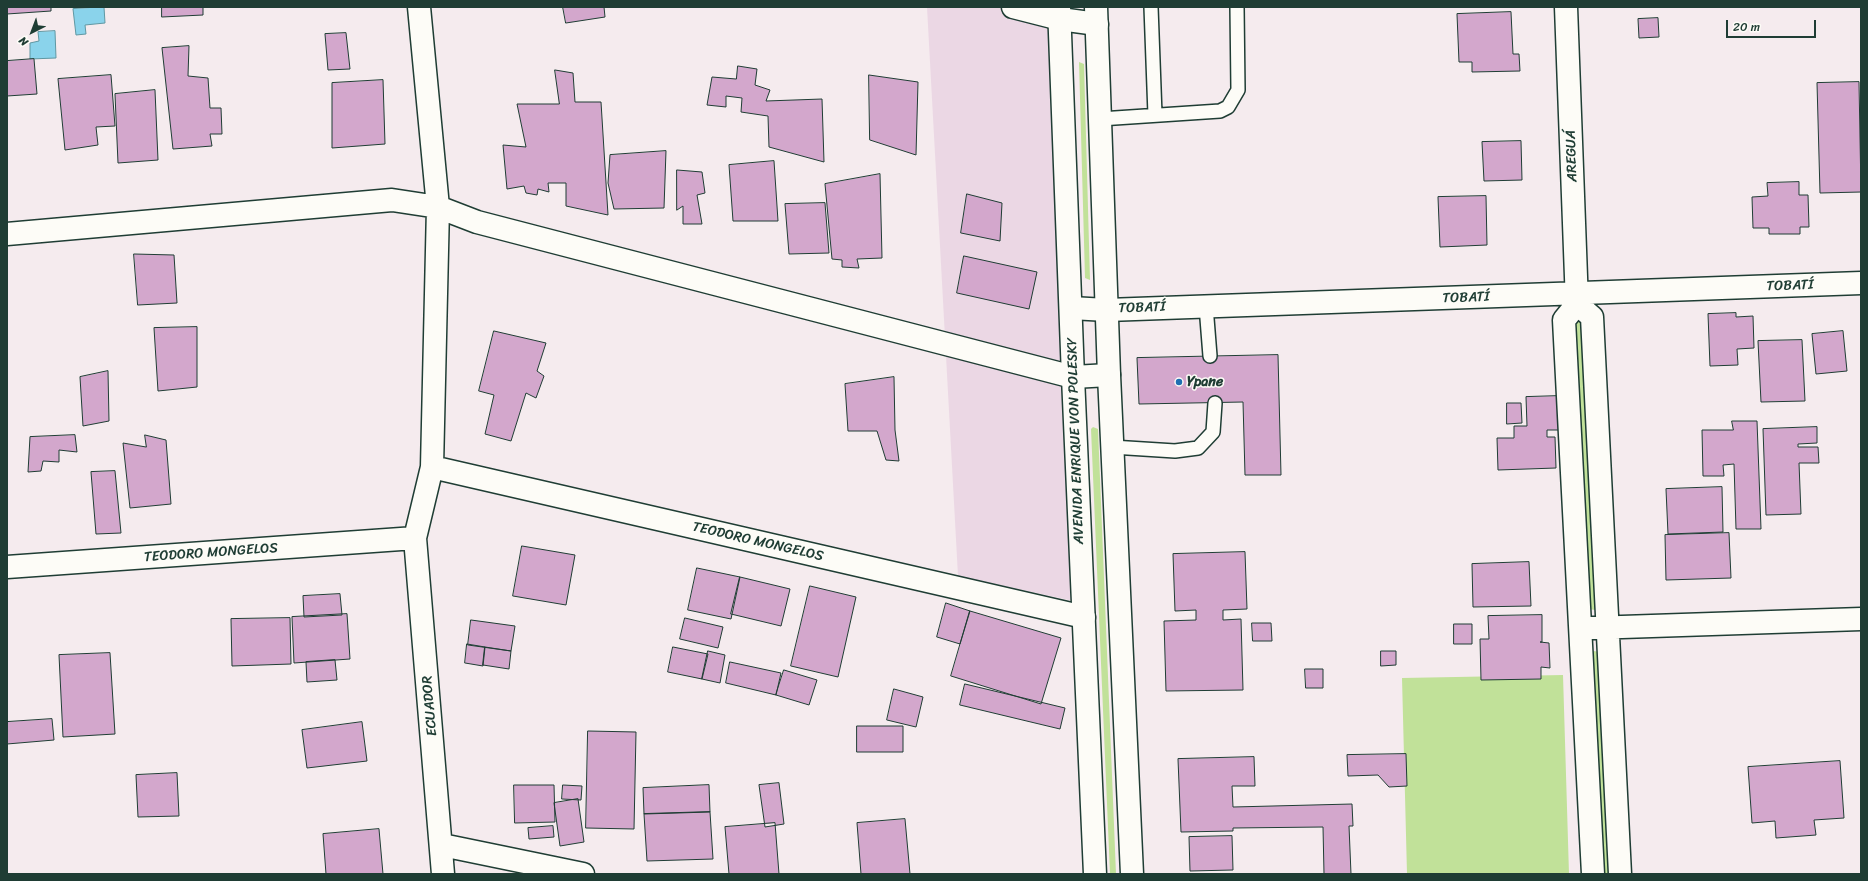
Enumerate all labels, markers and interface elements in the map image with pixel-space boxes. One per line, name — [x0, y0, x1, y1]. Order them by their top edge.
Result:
north arrow — [12, 12, 52, 52]
scale bar — [1728, 12, 1818, 38]
text: 20 m — [1733, 16, 1760, 38]
text: N — [14, 32, 33, 51]
street label: AREGUÁ — [1563, 130, 1581, 182]
street label: TOBATÍ — [1766, 277, 1814, 295]
street label: TOBATÍ — [1442, 289, 1490, 307]
street label: TOBATÍ — [1118, 299, 1166, 317]
street label: AVENIDA ENRIQUE VON POLESKY — [1064, 337, 1088, 545]
place label: Ypane — [1187, 374, 1223, 390]
marker: Ypane — [1174, 377, 1184, 387]
street label: TEODORO MONGELOS — [691, 519, 825, 565]
street label: TEODORO MONGELOS — [143, 540, 279, 566]
street label: ECUADOR — [419, 675, 441, 737]

